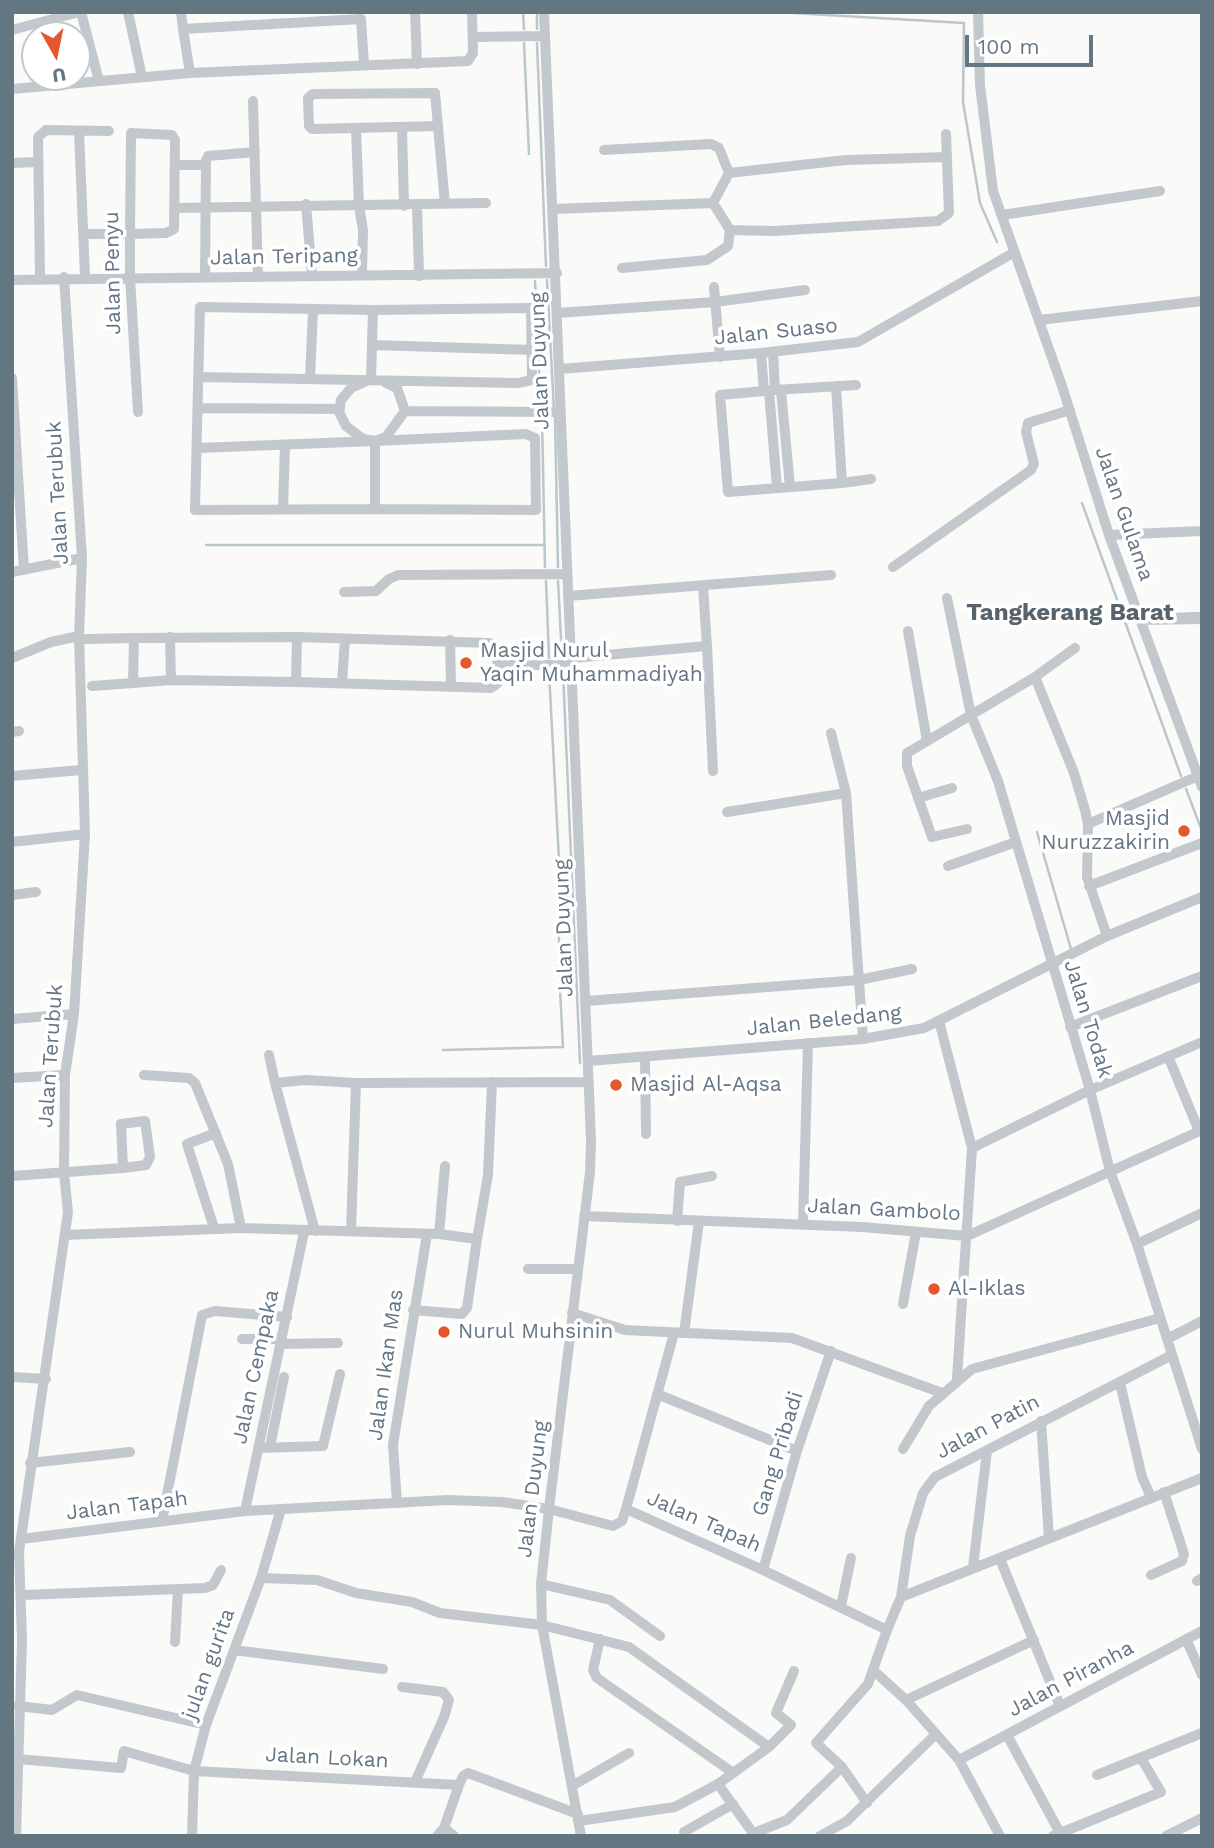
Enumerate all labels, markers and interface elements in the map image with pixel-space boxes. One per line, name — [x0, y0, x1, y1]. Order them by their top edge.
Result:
north arrow — [21, 21, 91, 91]
scale bar — [969, 21, 1097, 65]
text: 100 m — [978, 34, 1040, 59]
text: U — [51, 63, 68, 88]
street label: Jalan Penyu — [99, 211, 127, 335]
street label: Jalan Teripang — [210, 243, 358, 271]
street label: Jalan Duyung — [525, 292, 555, 430]
street label: Jalan Suaso — [713, 313, 839, 351]
street label: Jalan Terubuk — [42, 420, 74, 566]
street label: Jalan Gulama — [1089, 444, 1159, 584]
district label: Tangkerang Barat — [966, 599, 1174, 627]
place label: Masjid Nurul Yaqin Muhammadiyah — [480, 638, 703, 688]
marker: Masjid Nurul Yaqin Muhammadiyah — [458, 655, 474, 671]
place label: Masjid Nuruzzakirin — [1041, 806, 1170, 856]
marker: Masjid Nuruzzakirin — [1176, 823, 1192, 839]
street label: Jalan Duyung — [549, 859, 579, 997]
street label: Jalan Todak — [1058, 957, 1118, 1081]
street label: Jalan Terubuk — [33, 983, 69, 1129]
street label: Jalan Beledang — [745, 1000, 903, 1042]
place label: Masjid Al-Aqsa — [630, 1072, 782, 1098]
marker: Masjid Al-Aqsa — [608, 1077, 624, 1093]
street label: Jalan Gambolo — [807, 1193, 961, 1227]
place label: Al-Iklas — [948, 1276, 1026, 1302]
marker: Al-Iklas — [926, 1281, 942, 1297]
street label: Jalan Cempaka — [227, 1288, 285, 1446]
street label: Jalan Ikan Mas — [363, 1288, 409, 1442]
place label: Nurul Muhsinin — [458, 1319, 613, 1345]
marker: Nurul Muhsinin — [436, 1324, 452, 1340]
street label: Gang Pribadi — [747, 1389, 809, 1519]
street label: Jalan Patin — [932, 1389, 1044, 1465]
street label: Jalan Duyung — [512, 1419, 554, 1559]
street label: Jalan Tapah — [65, 1486, 189, 1526]
street label: Jalan Tapah — [643, 1486, 765, 1558]
street label: julan gurita — [177, 1605, 241, 1723]
street label: Jalan Piranha — [1004, 1635, 1138, 1723]
street label: Jalan Lokan — [265, 1742, 389, 1774]

